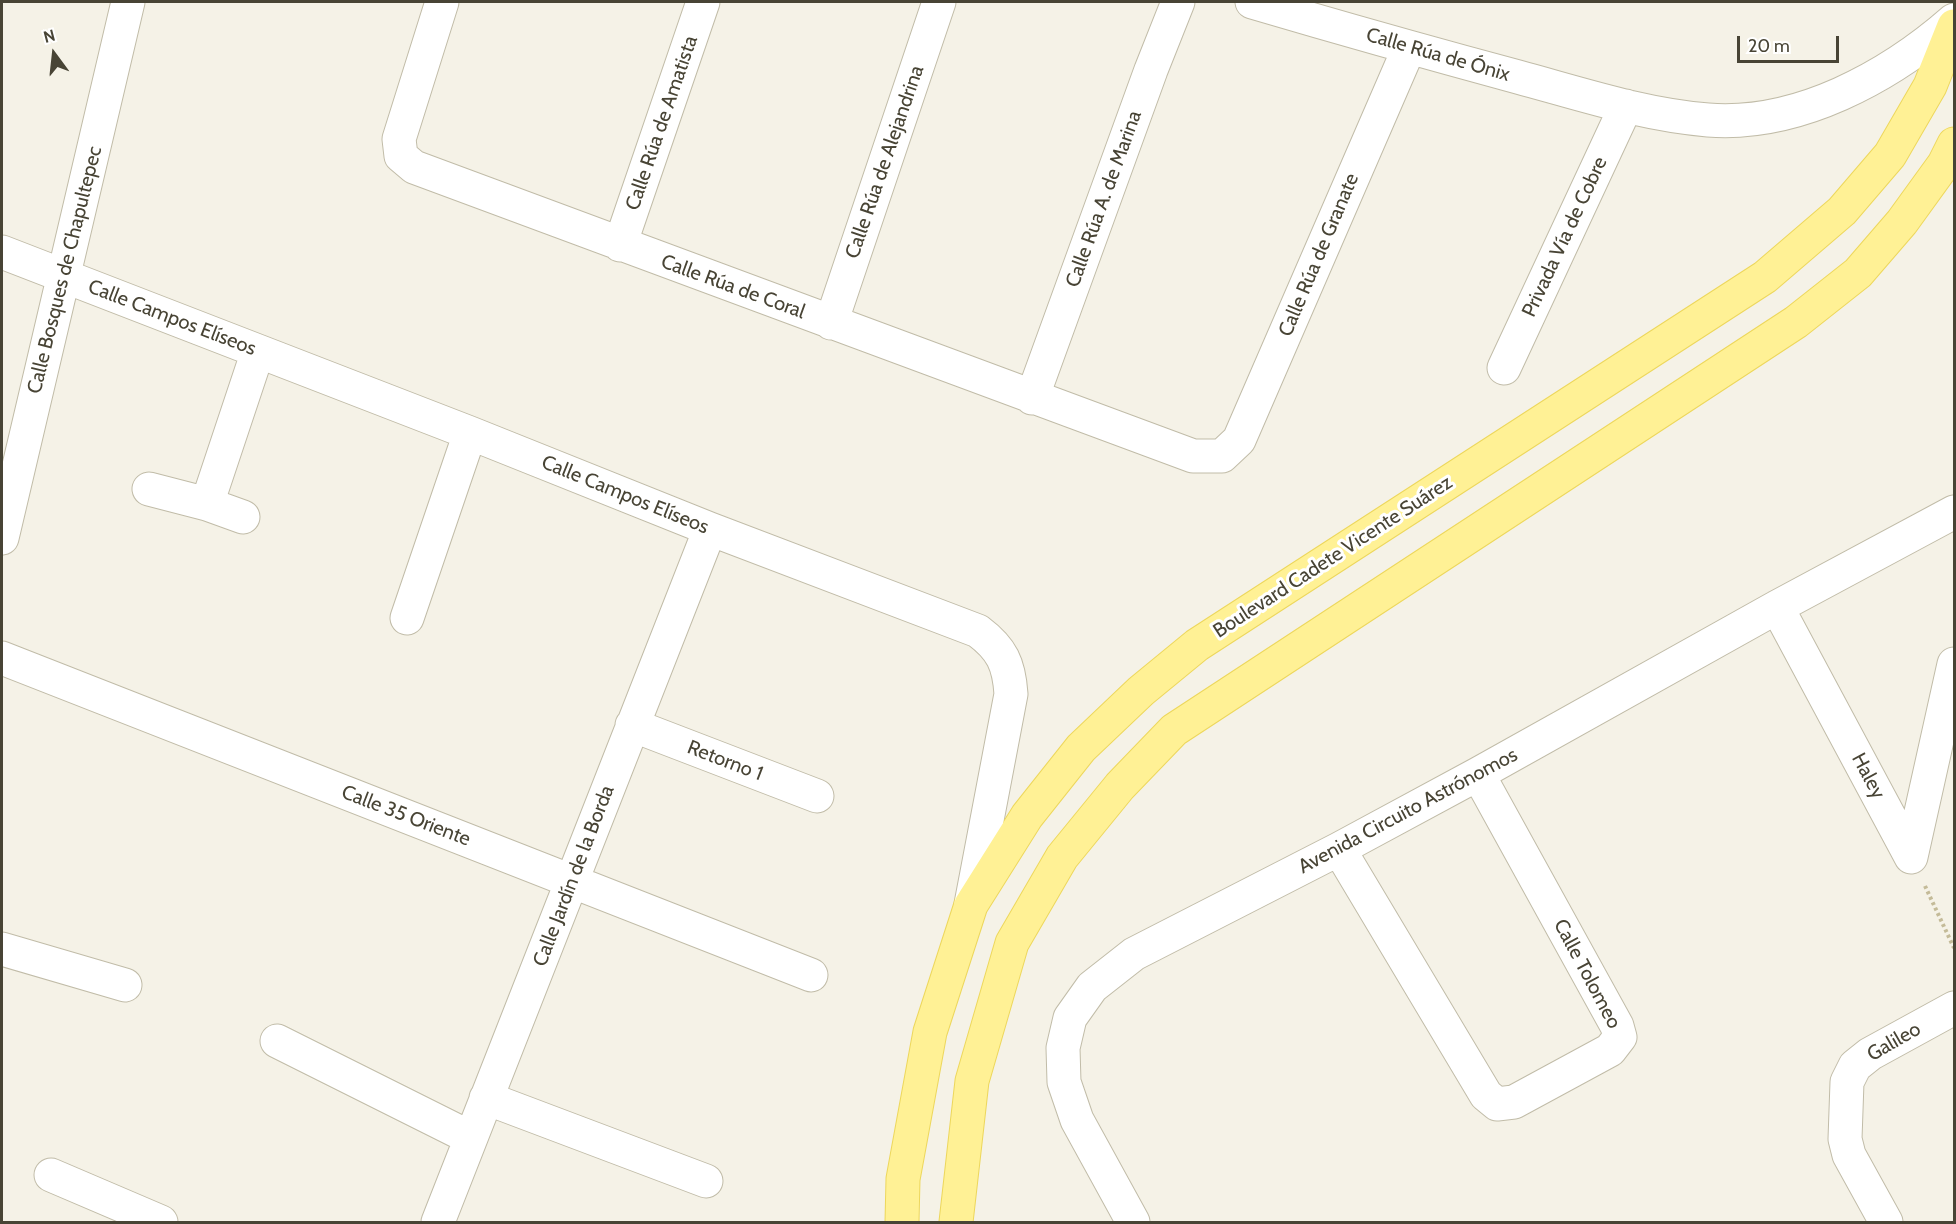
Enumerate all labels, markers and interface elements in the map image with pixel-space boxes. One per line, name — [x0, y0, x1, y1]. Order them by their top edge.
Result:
street label: Calle Rúa de Ónix — [1363, 23, 1513, 87]
north arrow — [24, 24, 84, 84]
scale bar — [1740, 24, 1842, 62]
text: N — [41, 25, 57, 47]
street label: Calle Rúa de Amatista — [621, 33, 703, 213]
text: 20 m — [1748, 35, 1790, 57]
street label: Calle Rúa de Alejandrina — [841, 62, 929, 262]
street label: Calle Rúa A. de Marina — [1061, 107, 1147, 291]
street label: Calle Bosques de Chapultepec — [23, 144, 107, 396]
street label: Privada Vía de Cobre — [1517, 153, 1613, 321]
street label: Calle Rúa de Granate — [1274, 170, 1364, 340]
street label: Calle Rúa de Coral — [658, 250, 808, 324]
street label: Calle Campos Elíseos — [85, 275, 259, 361]
street label: Calle Campos Elíseos — [538, 450, 712, 540]
street label: Boulevard Cadete Vicente Suárez — [1209, 471, 1457, 643]
street label: Retorno 1 — [684, 736, 766, 786]
street label: Avenida Circuito Astrónomos — [1294, 743, 1522, 879]
street label: Haley — [1846, 749, 1890, 803]
street label: Calle 35 Oriente — [338, 780, 474, 852]
street label: Calle Jardín de la Borda — [528, 782, 620, 970]
street label: Calle Tolomeo — [1548, 915, 1626, 1033]
street label: Galileo — [1863, 1017, 1925, 1067]

